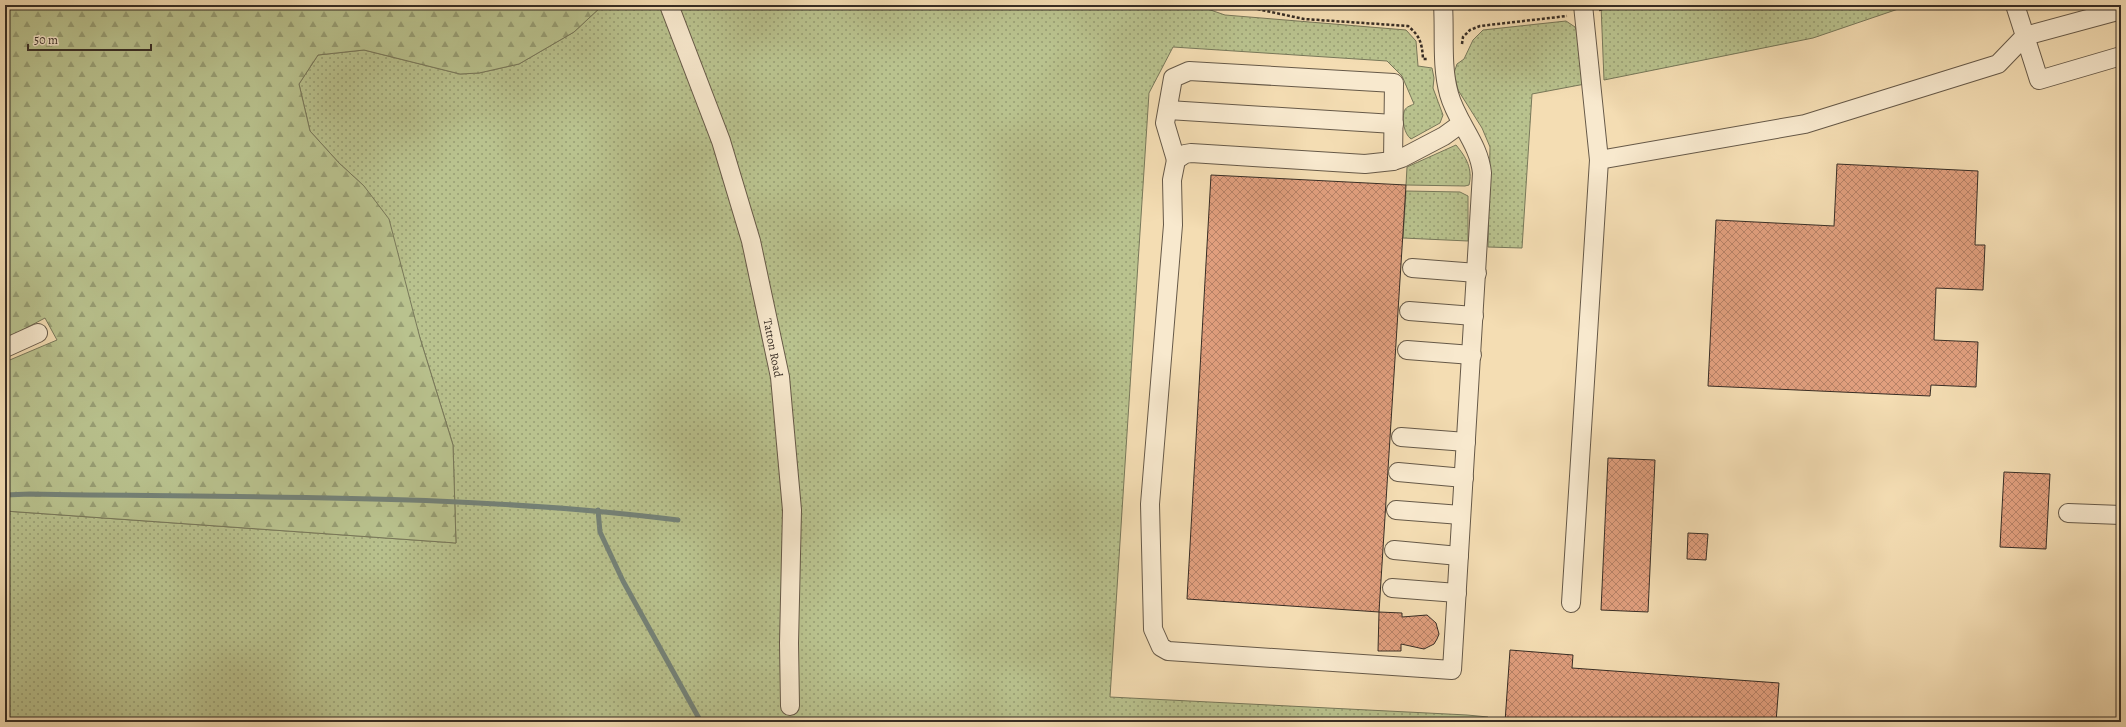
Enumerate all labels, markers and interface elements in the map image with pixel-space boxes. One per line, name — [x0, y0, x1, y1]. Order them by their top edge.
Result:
scale bar — [28, 26, 151, 52]
text: 50 m — [34, 32, 58, 48]
street label: Tatton Road — [759, 317, 787, 379]

